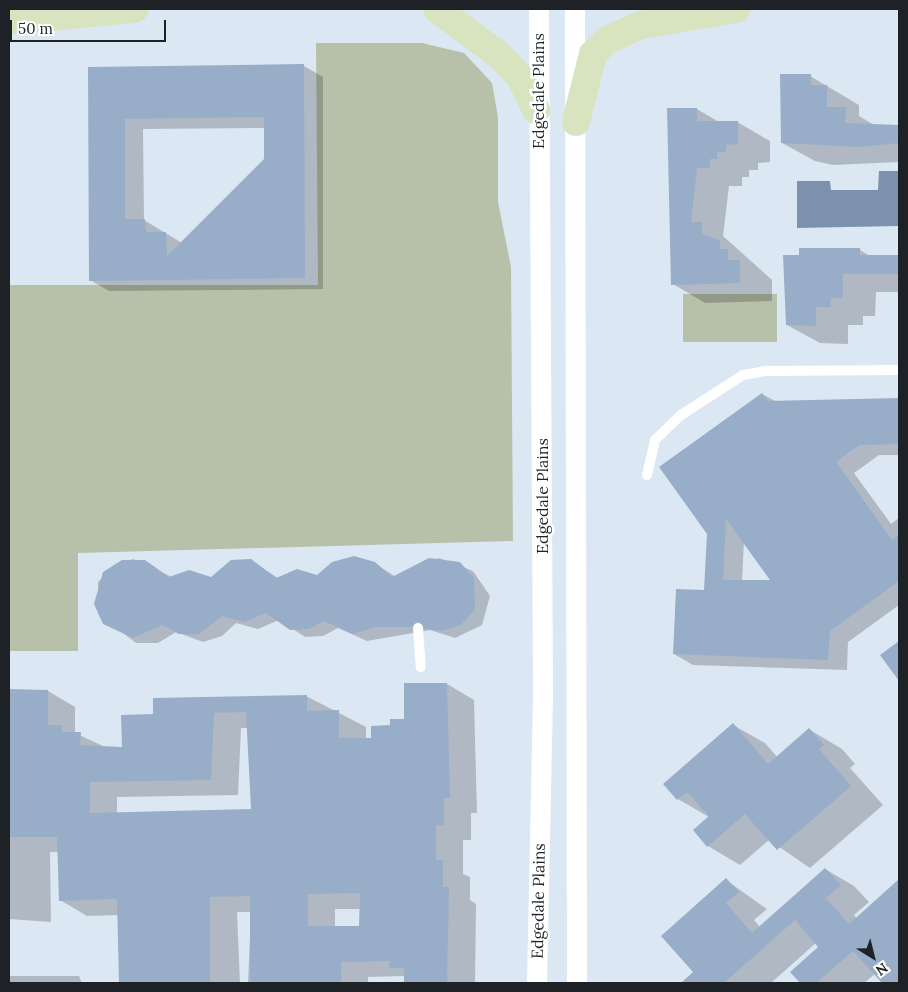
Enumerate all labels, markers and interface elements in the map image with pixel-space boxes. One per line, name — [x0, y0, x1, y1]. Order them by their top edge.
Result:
scale bar — [12, 10, 169, 42]
text: 50 m — [18, 19, 53, 38]
street label: Edgedale Plains — [528, 33, 548, 149]
street label: Edgedale Plains — [532, 438, 552, 554]
street label: Edgedale Plains — [527, 843, 549, 959]
north arrow — [848, 932, 898, 982]
text: N — [872, 959, 891, 980]

